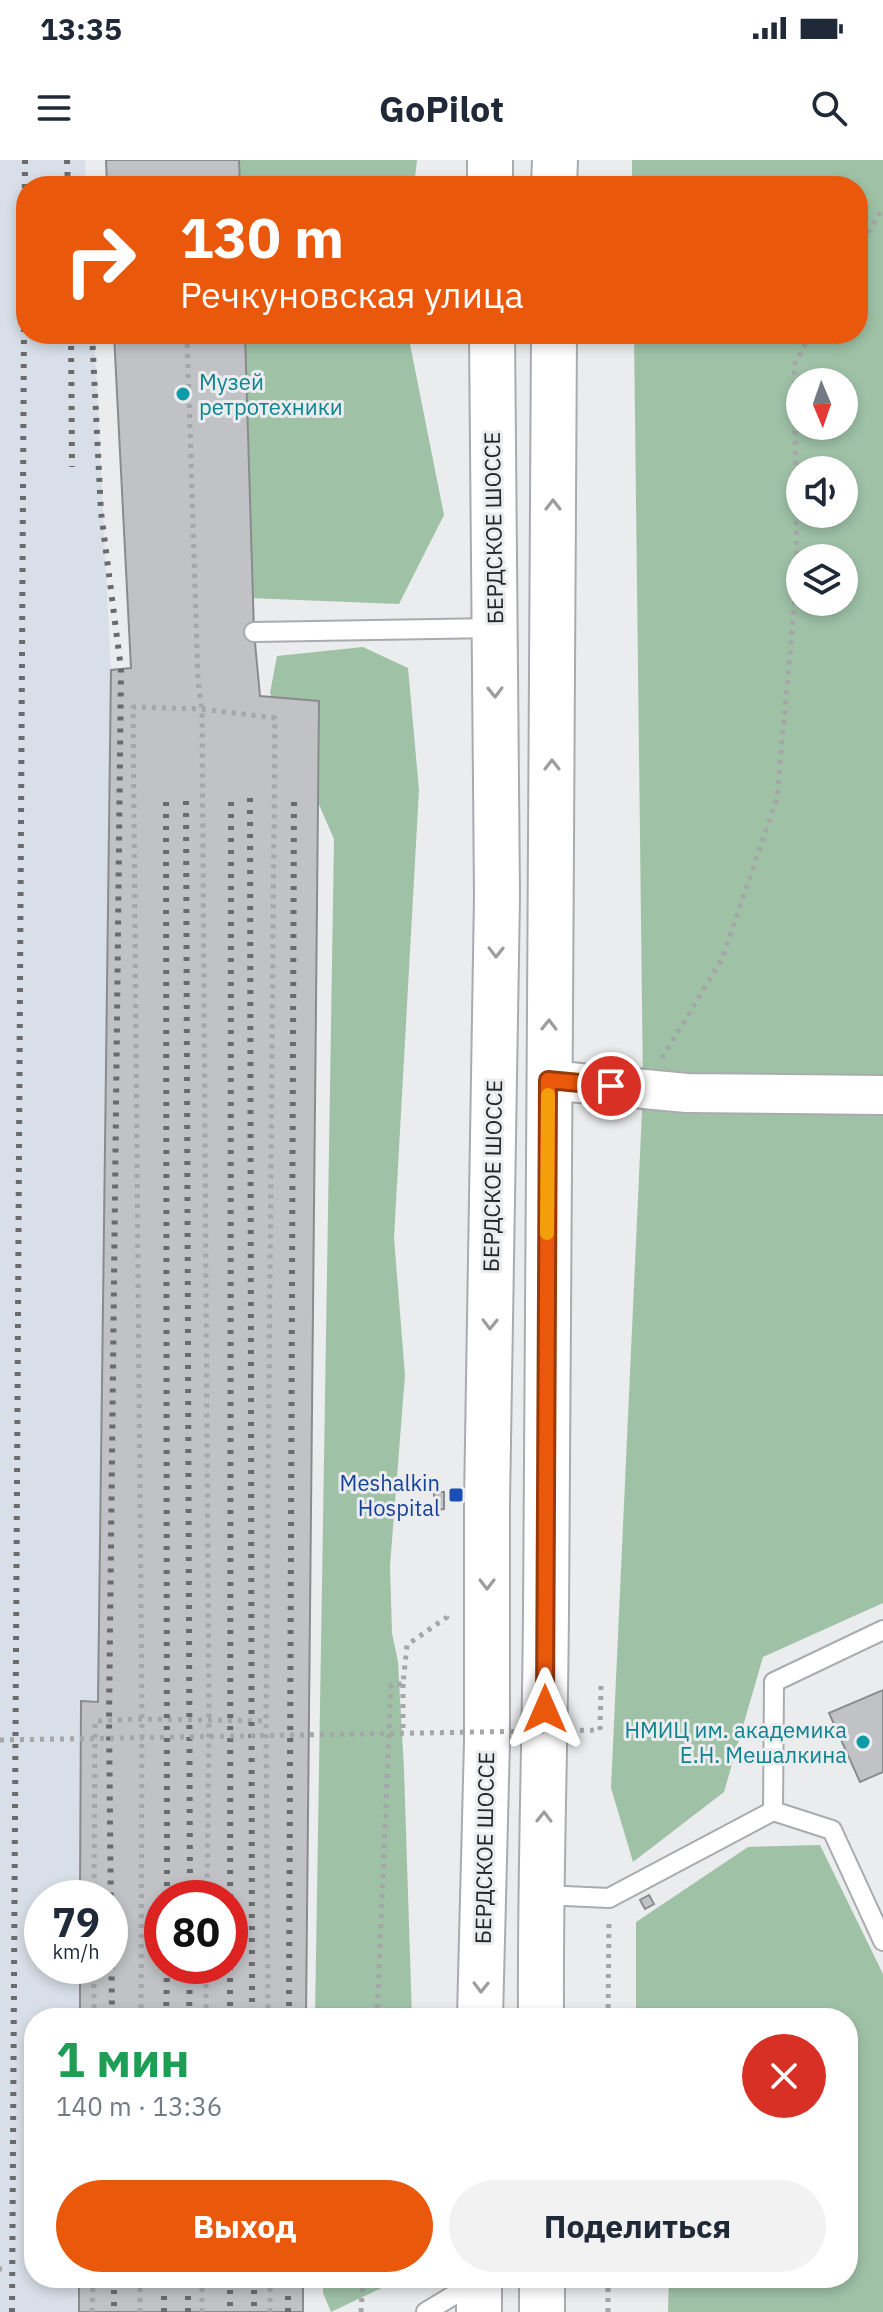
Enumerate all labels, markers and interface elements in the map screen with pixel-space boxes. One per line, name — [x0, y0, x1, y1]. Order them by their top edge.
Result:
text: 13:35 — [40, 9, 122, 48]
text: GoPilot — [379, 85, 504, 132]
icon: menu — [32, 86, 76, 130]
icon: search — [807, 86, 851, 130]
text: 130 m — [180, 201, 344, 273]
icon: right — [48, 208, 152, 312]
text: Речкуновская улица — [180, 271, 524, 318]
place label: Музей ретротехники — [199, 367, 343, 421]
north arrow — [786, 368, 858, 440]
map controls — [786, 368, 858, 616]
marker: Музей ретротехники — [174, 385, 192, 403]
street label: БЕРДСКОЕ ШОССЕ — [477, 432, 509, 624]
button: sound — [786, 456, 858, 528]
one-way arrow — [544, 498, 562, 511]
button: layers — [786, 544, 858, 616]
one-way arrow — [486, 686, 504, 699]
one-way arrow — [544, 758, 561, 771]
one-way arrow — [487, 946, 504, 959]
one-way arrow — [540, 1018, 558, 1031]
pin — [577, 1052, 645, 1120]
icon: arrive — [589, 1064, 633, 1108]
street label: БЕРДСКОЕ ШОССЕ — [476, 1080, 508, 1272]
one-way arrow — [481, 1318, 499, 1331]
place label: Meshalkin Hospital — [340, 1468, 440, 1522]
marker: Meshalkin Hospital — [447, 1486, 465, 1504]
one-way arrow — [478, 1578, 496, 1591]
position arrow — [503, 1667, 587, 1751]
place label: НМИЦ им. академика Е.Н. Мешалкина — [624, 1715, 847, 1769]
marker: НМИЦ им. академика Е.Н. Мешалкина — [854, 1733, 872, 1751]
street label: БЕРДСКОЕ ШОССЕ — [468, 1752, 500, 1944]
one-way arrow — [535, 1810, 553, 1823]
speed limit sign: 80 — [144, 1880, 248, 1984]
text: 79 — [52, 1896, 100, 1948]
text: km/h — [52, 1938, 100, 1965]
one-way arrow — [472, 1981, 489, 1994]
text: 1 мин — [56, 2028, 190, 2090]
button: close — [742, 2034, 826, 2118]
text: 140 m · 13:36 — [56, 2089, 222, 2123]
button: Выход — [56, 2180, 433, 2272]
button: Поделиться — [449, 2180, 826, 2272]

